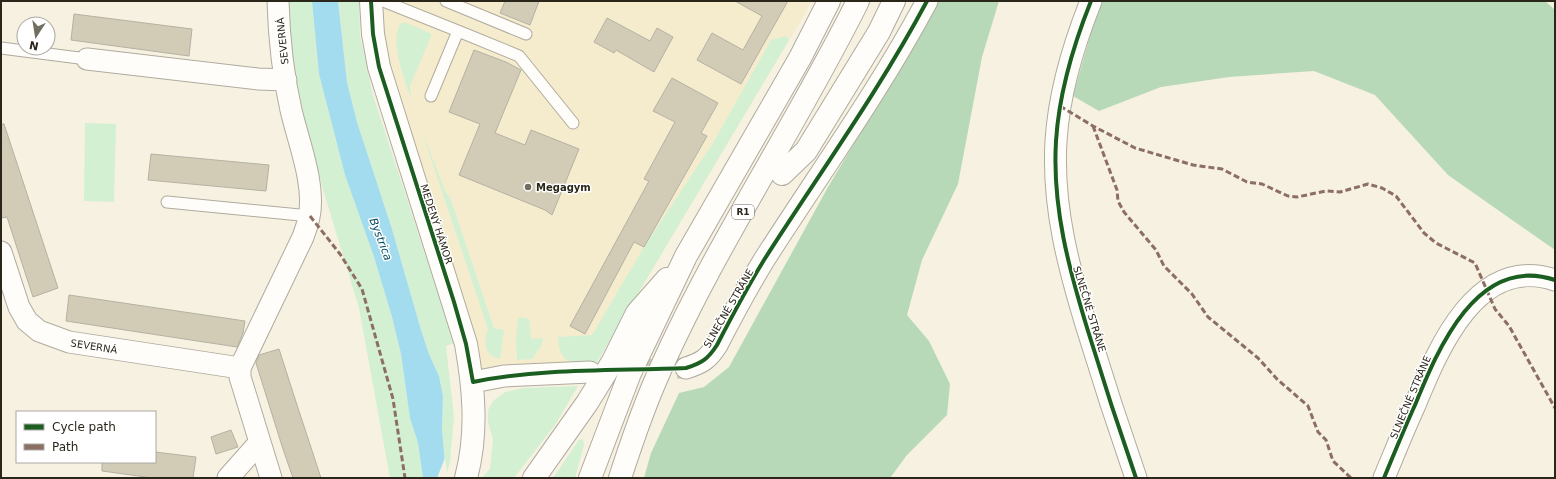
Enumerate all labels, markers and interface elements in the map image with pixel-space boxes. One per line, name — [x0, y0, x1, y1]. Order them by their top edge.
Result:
north arrow — [16, 16, 56, 56]
street label: SEVERNÁ — [274, 17, 290, 65]
text: N — [28, 38, 40, 53]
street label: MEDENÝ HÁMOR — [418, 182, 456, 266]
marker: Megagym — [523, 182, 533, 192]
place label: Megagym — [536, 182, 591, 193]
road number: R1 — [732, 205, 754, 219]
water label: Bystrica — [366, 216, 395, 263]
street label: SLNEČNÉ STRÁNE — [1071, 265, 1109, 353]
street label: SLNEČNÉ STRÁNE — [700, 266, 756, 350]
street label: SEVERNÁ — [70, 336, 118, 356]
street label: SLNEČNÉ STRÁNE — [1387, 354, 1433, 440]
legend — [16, 411, 156, 463]
text: Cycle path — [52, 420, 116, 434]
text: Path — [52, 440, 78, 454]

